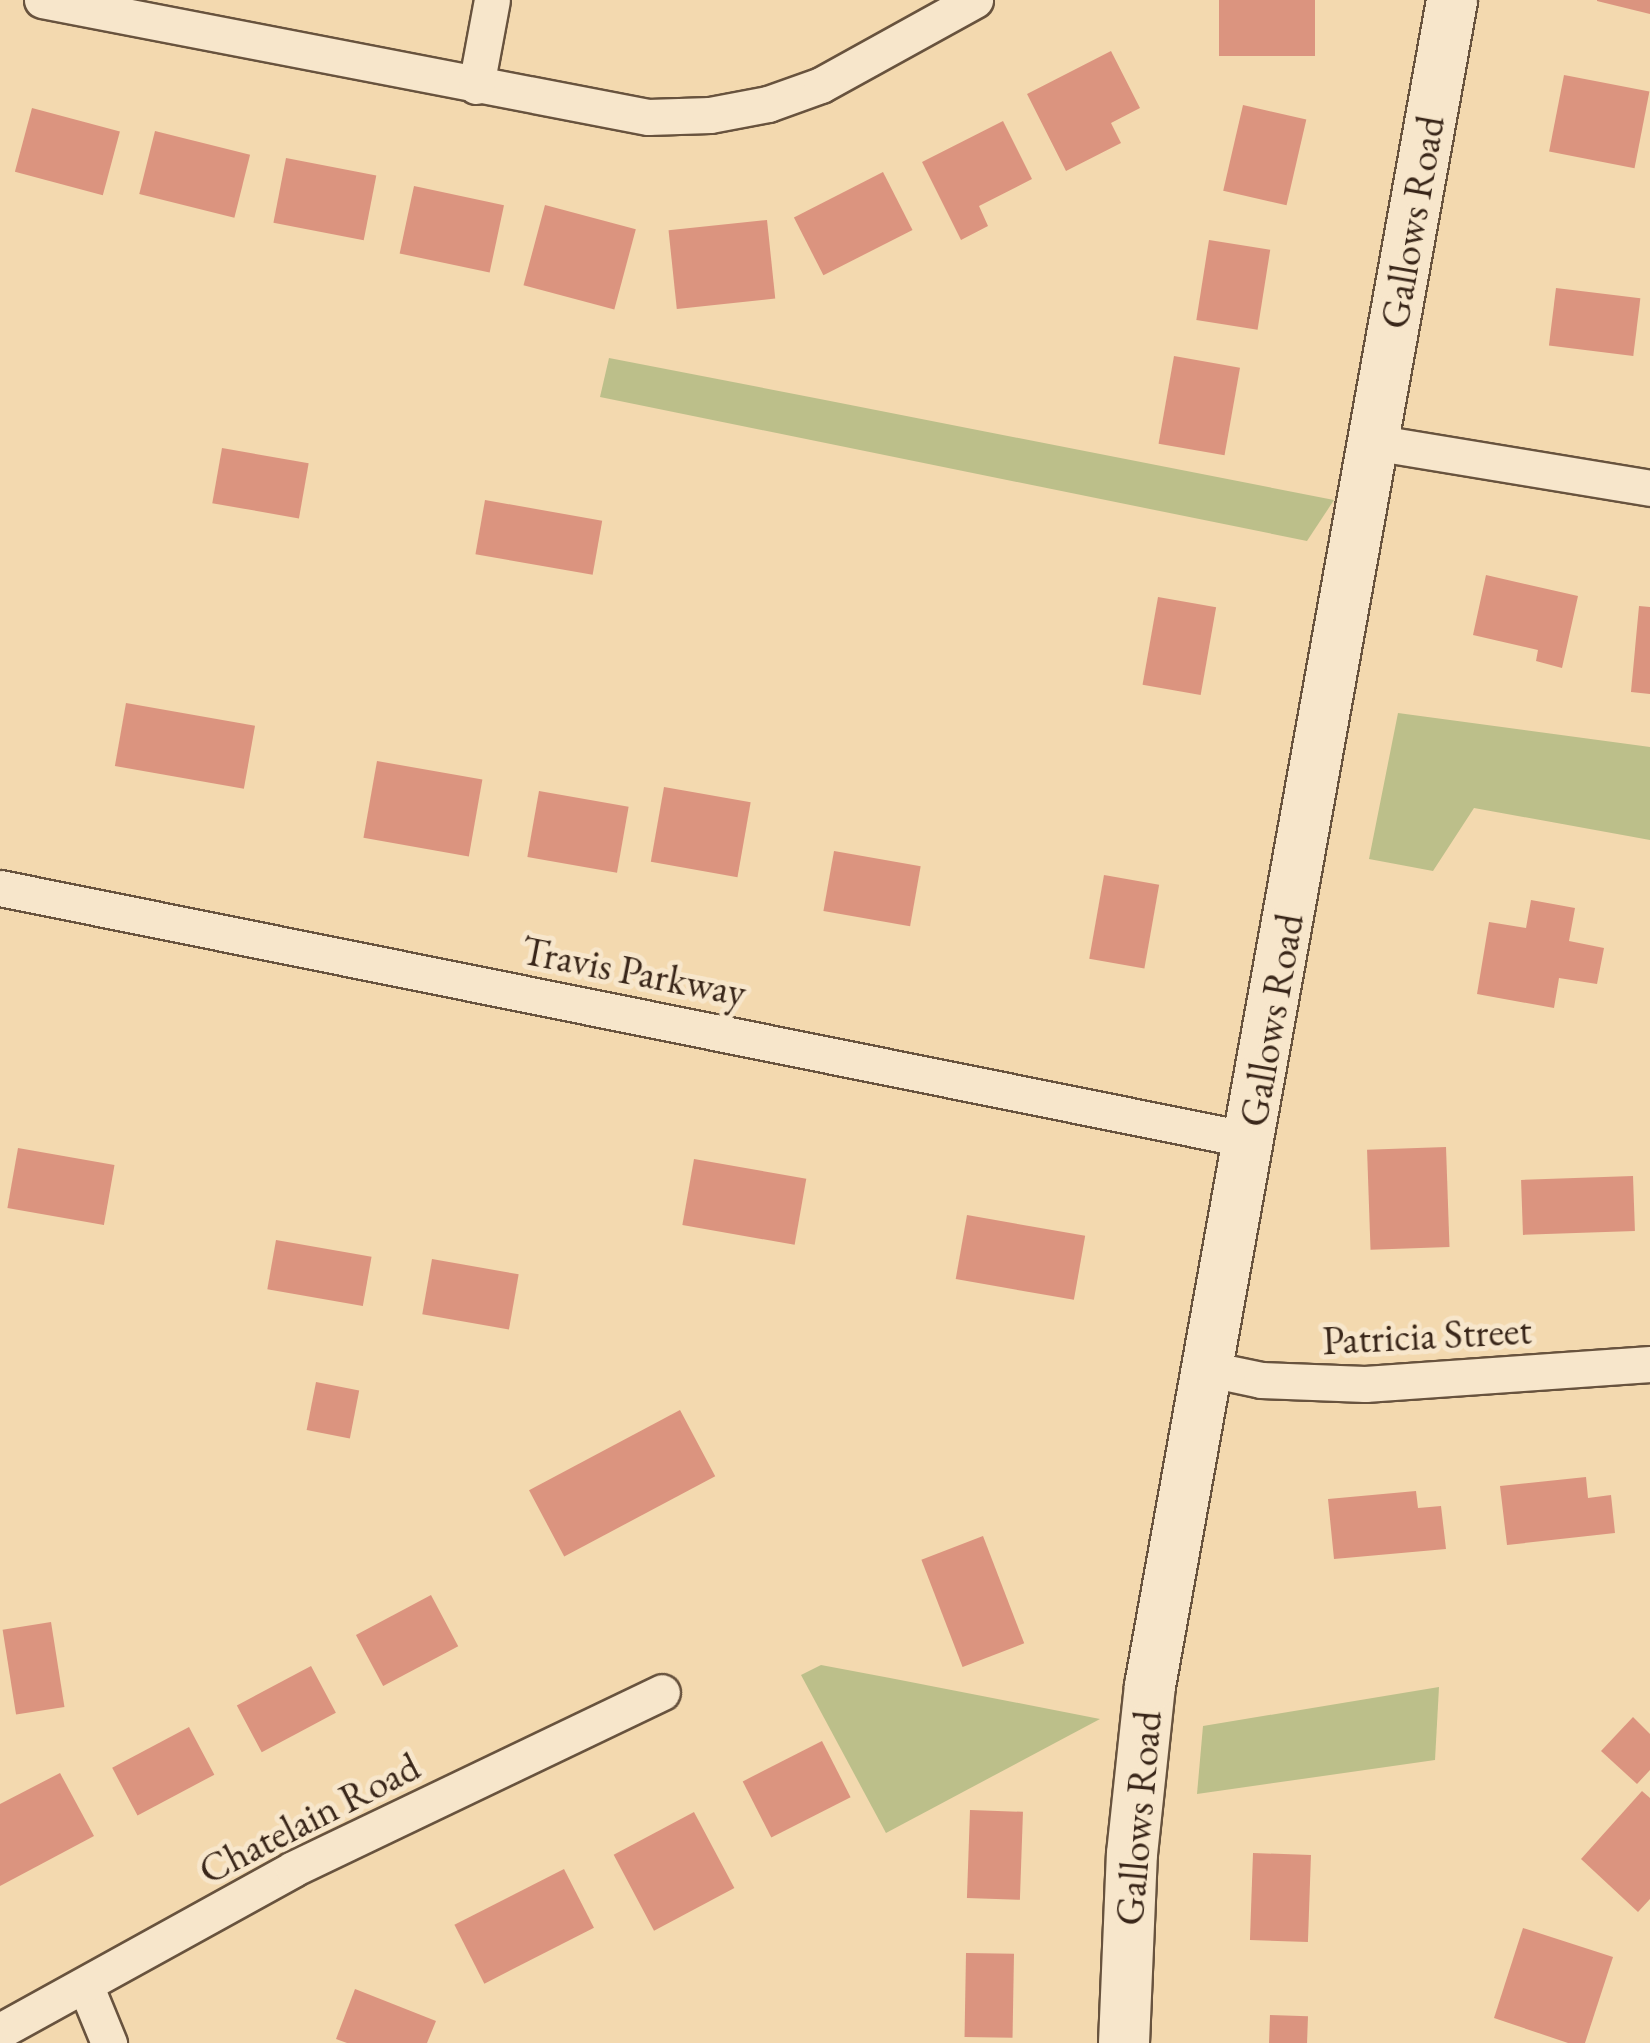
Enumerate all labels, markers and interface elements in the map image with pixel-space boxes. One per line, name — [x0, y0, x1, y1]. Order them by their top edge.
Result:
street label: Gallows Road — [1370, 112, 1454, 332]
street label: Gallows Road — [1229, 910, 1313, 1130]
street label: Travis Parkway — [518, 926, 750, 1016]
street label: Patricia Street — [1321, 1306, 1533, 1364]
street label: Gallows Road — [1105, 1709, 1171, 1927]
street label: Chatelain Road — [191, 1742, 427, 1894]

